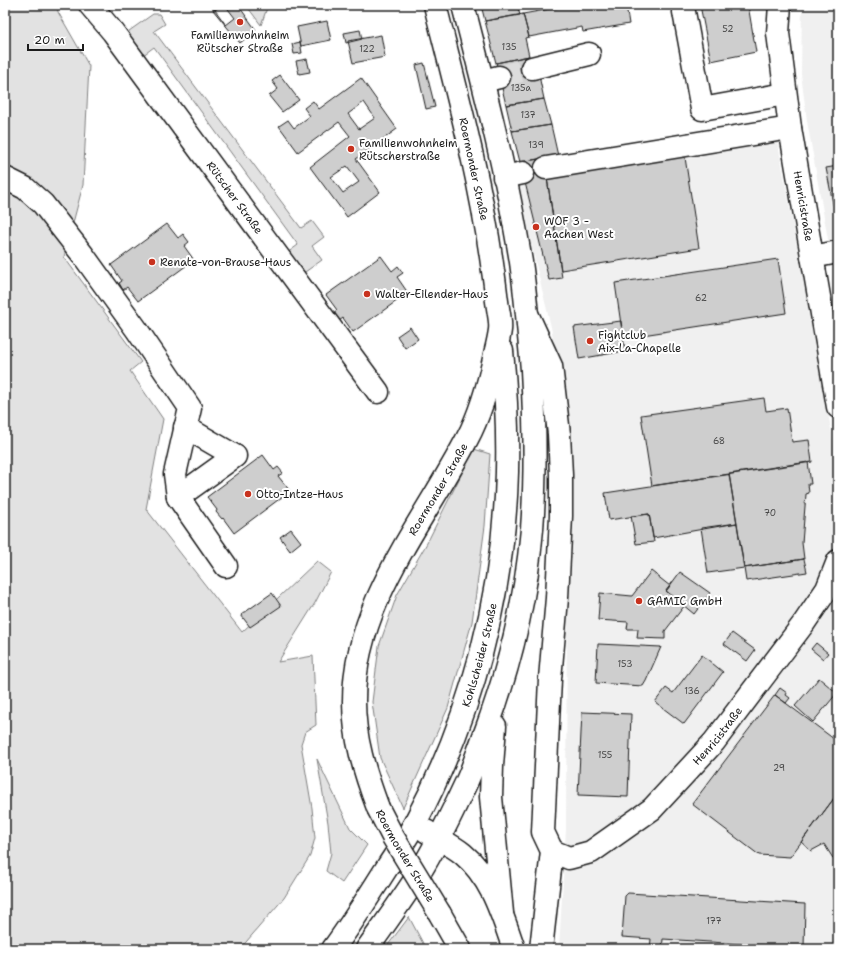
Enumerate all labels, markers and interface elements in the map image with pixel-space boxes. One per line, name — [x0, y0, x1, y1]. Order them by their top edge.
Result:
marker: Familienwohnheim Rütscher Straße — [235, 17, 245, 27]
house number: 52 — [722, 23, 734, 35]
scale bar — [28, 26, 83, 52]
place label: Familienwohnheim Rütscher Straße — [191, 28, 290, 56]
text: 20 m — [34, 32, 65, 48]
house number: 135 — [502, 41, 516, 53]
house number: 122 — [359, 43, 375, 55]
house number: 135a — [511, 82, 532, 94]
house number: 137 — [520, 109, 536, 121]
street label: Roermonder Straße — [455, 116, 492, 222]
place label: Familienwohnheim Rütscherstraße — [359, 136, 458, 164]
house number: 139 — [528, 139, 544, 151]
marker: Familienwohnheim Rütscherstraße — [346, 144, 356, 154]
street label: Rütscher Straße — [203, 159, 266, 237]
street label: Henricistraße — [789, 170, 816, 243]
place label: WOF 3 - Aachen West — [544, 214, 614, 242]
marker: WOF 3 - Aachen West — [531, 222, 541, 232]
place label: Renate-von-Brause-Haus — [160, 255, 291, 270]
marker: Renate-von-Brause-Haus — [147, 257, 157, 267]
place label: Walter-Eilender-Haus — [375, 287, 488, 302]
marker: Walter-Eilender-Haus — [362, 289, 372, 299]
house number: 62 — [695, 292, 707, 304]
place label: Fightclub Aix-La-Chapelle — [598, 328, 681, 356]
marker: Fightclub Aix-La-Chapelle — [585, 336, 595, 346]
house number: 68 — [713, 435, 725, 447]
street label: Roermonder Straße — [405, 441, 471, 539]
place label: Otto-Intze-Haus — [256, 487, 343, 502]
marker: Otto-Intze-Haus — [243, 489, 253, 499]
house number: 70 — [764, 507, 776, 519]
place label: GAMIC GmbH — [647, 594, 722, 609]
marker: GAMIC GmbH — [634, 596, 644, 606]
street label: Kohlscheider Straße — [459, 602, 501, 709]
house number: 153 — [617, 658, 633, 670]
house number: 136 — [684, 685, 700, 697]
street label: Henricistraße — [689, 704, 746, 769]
house number: 155 — [598, 749, 612, 761]
house number: 29 — [773, 762, 785, 774]
street label: Roermonder Straße — [372, 807, 438, 905]
house number: 177 — [706, 915, 722, 927]

